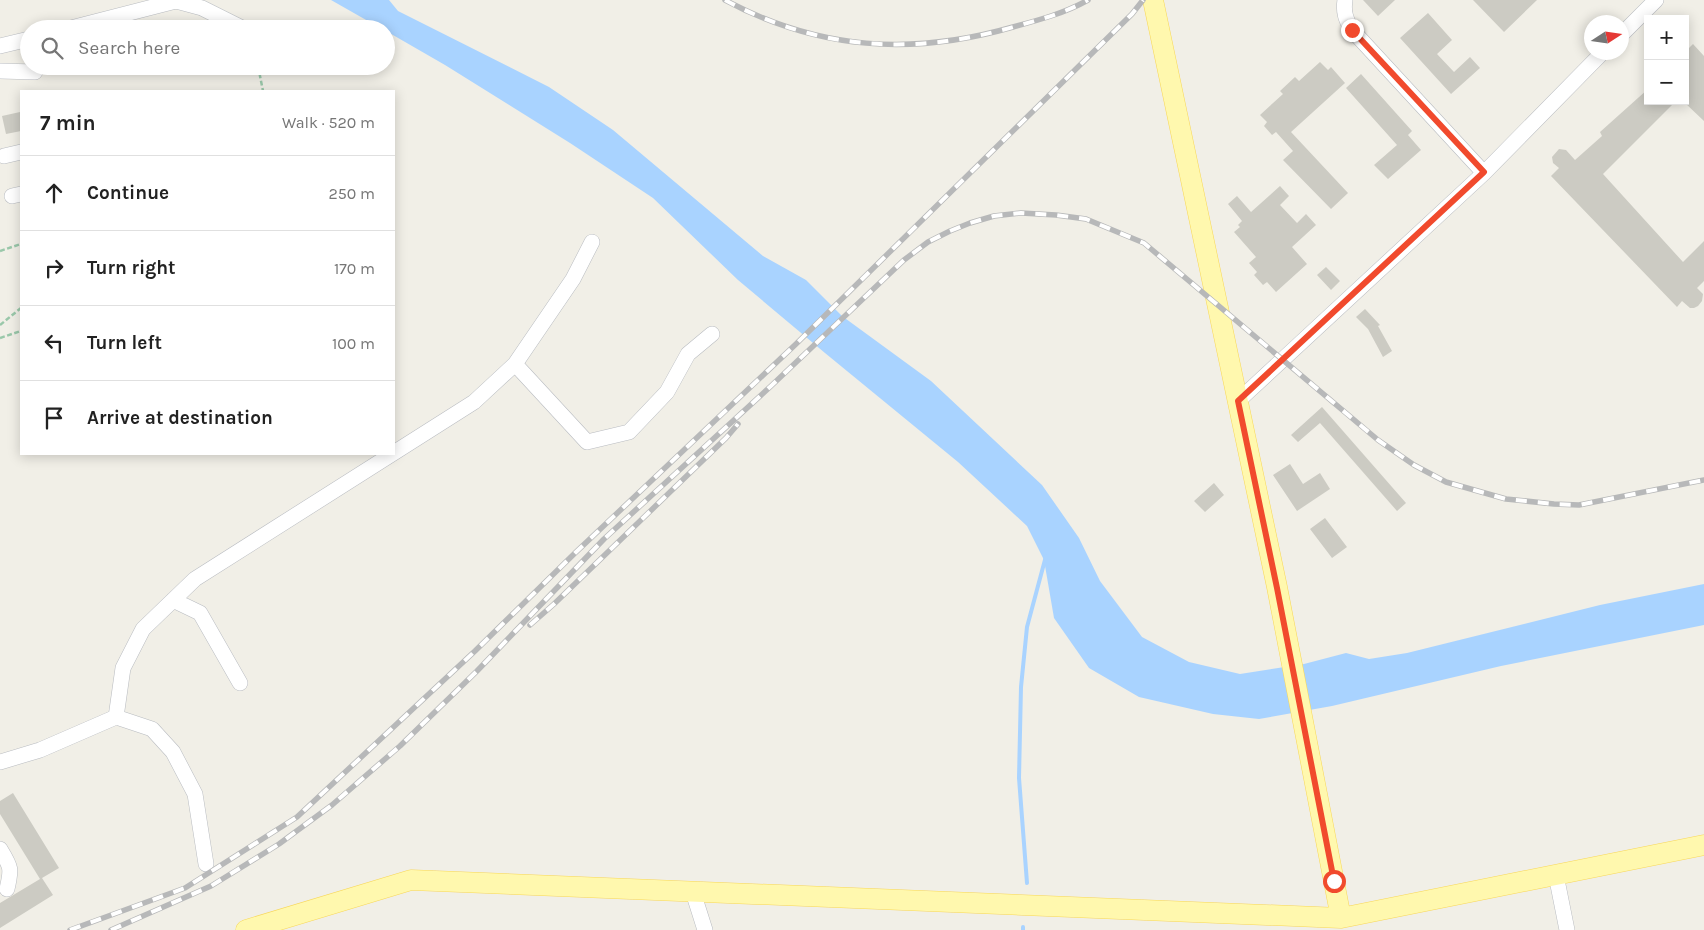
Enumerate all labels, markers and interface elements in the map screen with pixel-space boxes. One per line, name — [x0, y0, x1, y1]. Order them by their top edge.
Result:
north arrow — [1584, 15, 1629, 60]
map controls — [1644, 15, 1689, 105]
button: + — [1644, 15, 1689, 60]
route end — [1341, 19, 1364, 42]
search box — [20, 20, 395, 75]
icon: search — [38, 34, 66, 62]
text: Search here — [78, 37, 180, 59]
button: − — [1644, 60, 1689, 105]
text: 7 min — [40, 111, 96, 135]
text: Walk · 520 m — [282, 113, 375, 132]
icon: ahead — [40, 179, 68, 207]
text: Continue — [87, 182, 169, 204]
text: 250 m — [328, 184, 375, 203]
icon: right — [40, 254, 68, 282]
text: Turn right — [87, 257, 176, 279]
text: 170 m — [334, 259, 375, 278]
icon: left — [40, 329, 68, 357]
text: Turn left — [87, 332, 162, 354]
text: 100 m — [332, 334, 375, 353]
icon: arrive — [40, 404, 68, 432]
text: Arrive at destination — [87, 407, 273, 429]
route start — [1323, 870, 1346, 893]

